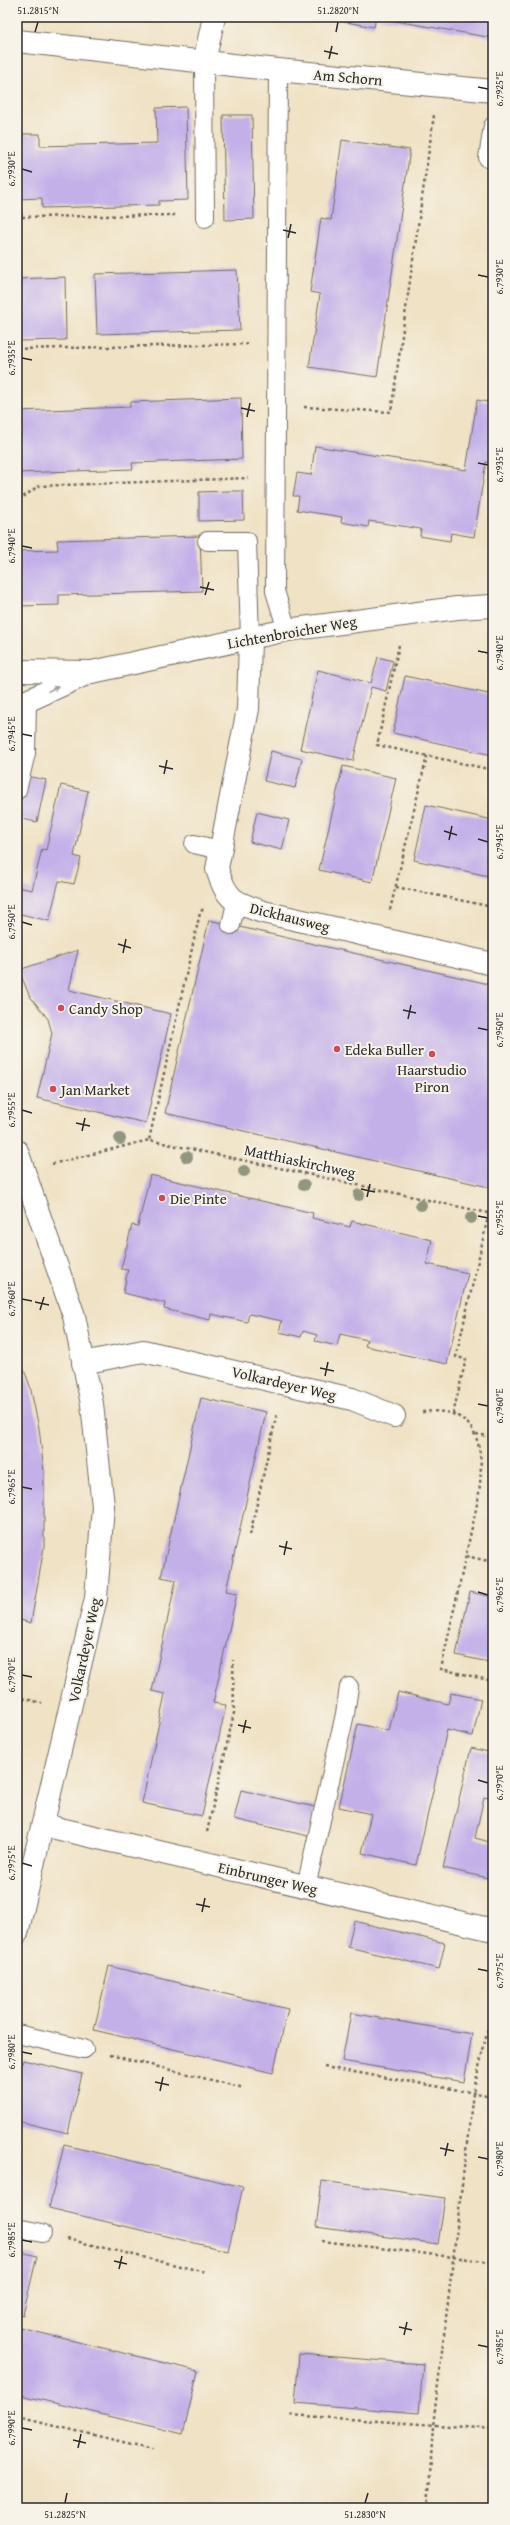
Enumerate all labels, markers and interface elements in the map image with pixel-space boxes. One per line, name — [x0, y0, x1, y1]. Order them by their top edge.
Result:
text: 51.2815°N — [17, 3, 59, 18]
text: 51.2820°N — [317, 3, 359, 18]
street label: Am Schorn — [313, 64, 384, 91]
text: 6.7925°E — [492, 71, 507, 107]
text: 6.7930°E — [4, 151, 19, 187]
text: 6.7930°E — [492, 259, 507, 295]
text: 6.7935°E — [4, 340, 19, 376]
text: 6.7935°E — [492, 447, 507, 483]
text: 6.7940°E — [4, 528, 19, 564]
street label: Lichtenbroicher Weg — [226, 610, 359, 654]
text: 6.7940°E — [492, 635, 507, 671]
one-way arrow — [48, 686, 59, 692]
text: 6.7945°E — [4, 716, 19, 752]
text: 6.7945°E — [492, 824, 507, 860]
street label: Dickhausweg — [248, 897, 333, 937]
text: 6.7950°E — [4, 904, 19, 940]
place label: Candy Shop — [69, 998, 143, 1019]
marker: Candy Shop — [56, 1003, 66, 1013]
text: 6.7950°E — [492, 1012, 507, 1048]
place label: Edeka Buller — [345, 1039, 424, 1060]
marker: Edeka Buller — [332, 1044, 342, 1054]
marker: Haarstudio Piron — [427, 1049, 437, 1059]
place label: Haarstudio Piron — [397, 1059, 467, 1097]
place label: Jan Market — [59, 1079, 130, 1100]
marker: Jan Market — [48, 1084, 58, 1094]
text: 6.7955°E — [4, 1092, 19, 1128]
street label: Matthiaskirchweg — [242, 1139, 358, 1183]
place label: Die Pinte — [170, 1188, 227, 1209]
marker: Die Pinte — [157, 1193, 167, 1203]
text: 6.7955°E — [492, 1200, 507, 1236]
text: 6.7960°E — [4, 1281, 19, 1317]
street label: Volkardeyer Weg — [230, 1361, 339, 1405]
text: 6.7960°E — [492, 1388, 507, 1424]
text: 6.7965°E — [4, 1469, 19, 1505]
text: 6.7965°E — [492, 1577, 507, 1613]
street label: Volkardeyer Weg — [63, 1595, 105, 1704]
text: 6.7970°E — [4, 1657, 19, 1693]
text: 6.7970°E — [492, 1765, 507, 1801]
text: 6.7975°E — [4, 1845, 19, 1881]
street label: Einbrunger Weg — [216, 1856, 320, 1900]
text: 6.7975°E — [492, 1953, 507, 1989]
text: 6.7980°E — [4, 2034, 19, 2070]
text: 6.7980°E — [492, 2141, 507, 2177]
text: 6.7985°E — [4, 2222, 19, 2258]
text: 6.7985°E — [492, 2329, 507, 2365]
text: 6.7990°E — [4, 2410, 19, 2446]
text: 51.2825°N — [44, 2507, 86, 2522]
text: 51.2830°N — [344, 2507, 386, 2522]

